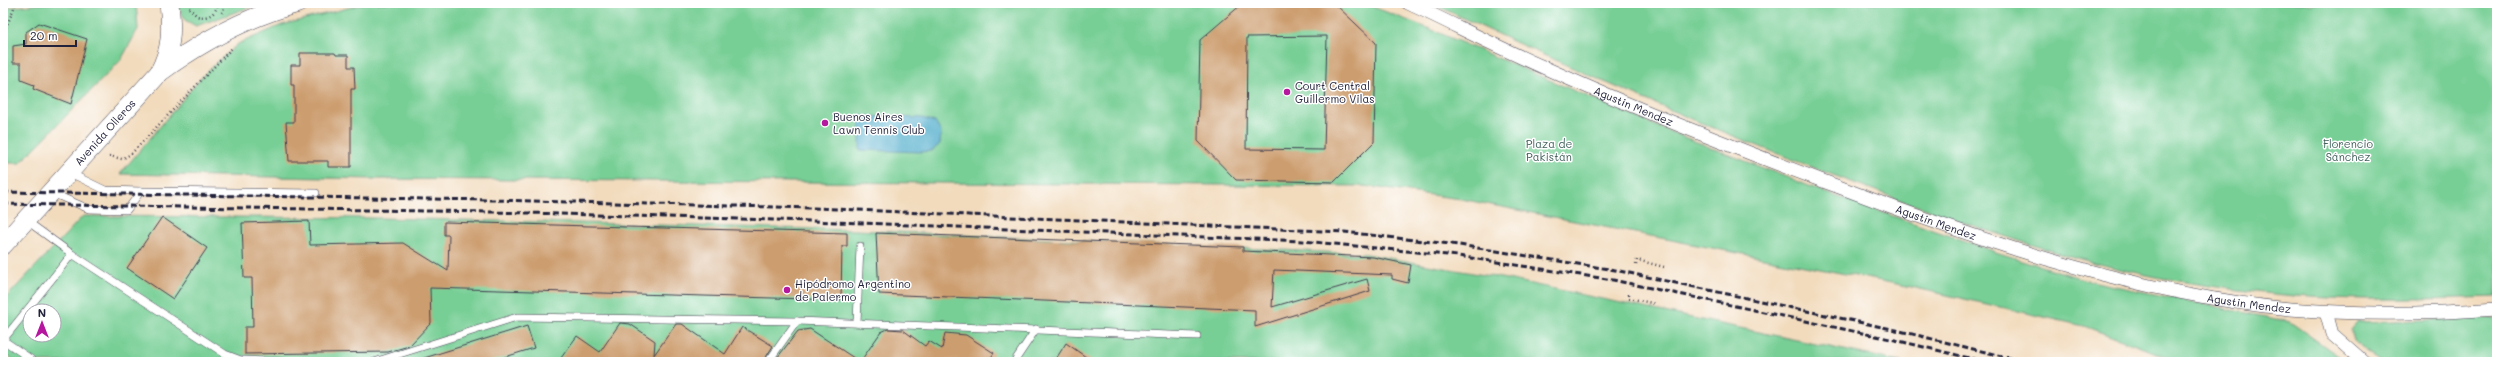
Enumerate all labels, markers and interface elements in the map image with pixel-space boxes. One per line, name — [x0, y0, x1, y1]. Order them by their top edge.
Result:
scale bar — [24, 22, 76, 48]
text: 20 m — [30, 27, 58, 43]
place label: Court Central Guillermo Vilas — [1295, 78, 1375, 106]
street label: Agustin Mendez — [1592, 82, 1676, 129]
marker: Court Central Guillermo Vilas — [1282, 87, 1292, 97]
street label: Avenida Olleros — [71, 96, 139, 168]
place label: Buenos Aires Lawn Tennis Club — [833, 109, 925, 137]
marker: Buenos Aires Lawn Tennis Club — [820, 118, 830, 128]
park label: Plaza de Pakistán — [1526, 136, 1572, 164]
park label: Florencio Sánchez — [2323, 136, 2374, 164]
street label: Agustin Mendez — [1893, 201, 1978, 243]
place label: Hipódromo Argentino de Palermo — [795, 276, 911, 304]
marker: Hipódromo Argentino de Palermo — [782, 285, 792, 295]
street label: Agustin Mendez — [2206, 290, 2292, 316]
north arrow — [22, 303, 62, 343]
text: N — [38, 305, 46, 320]

